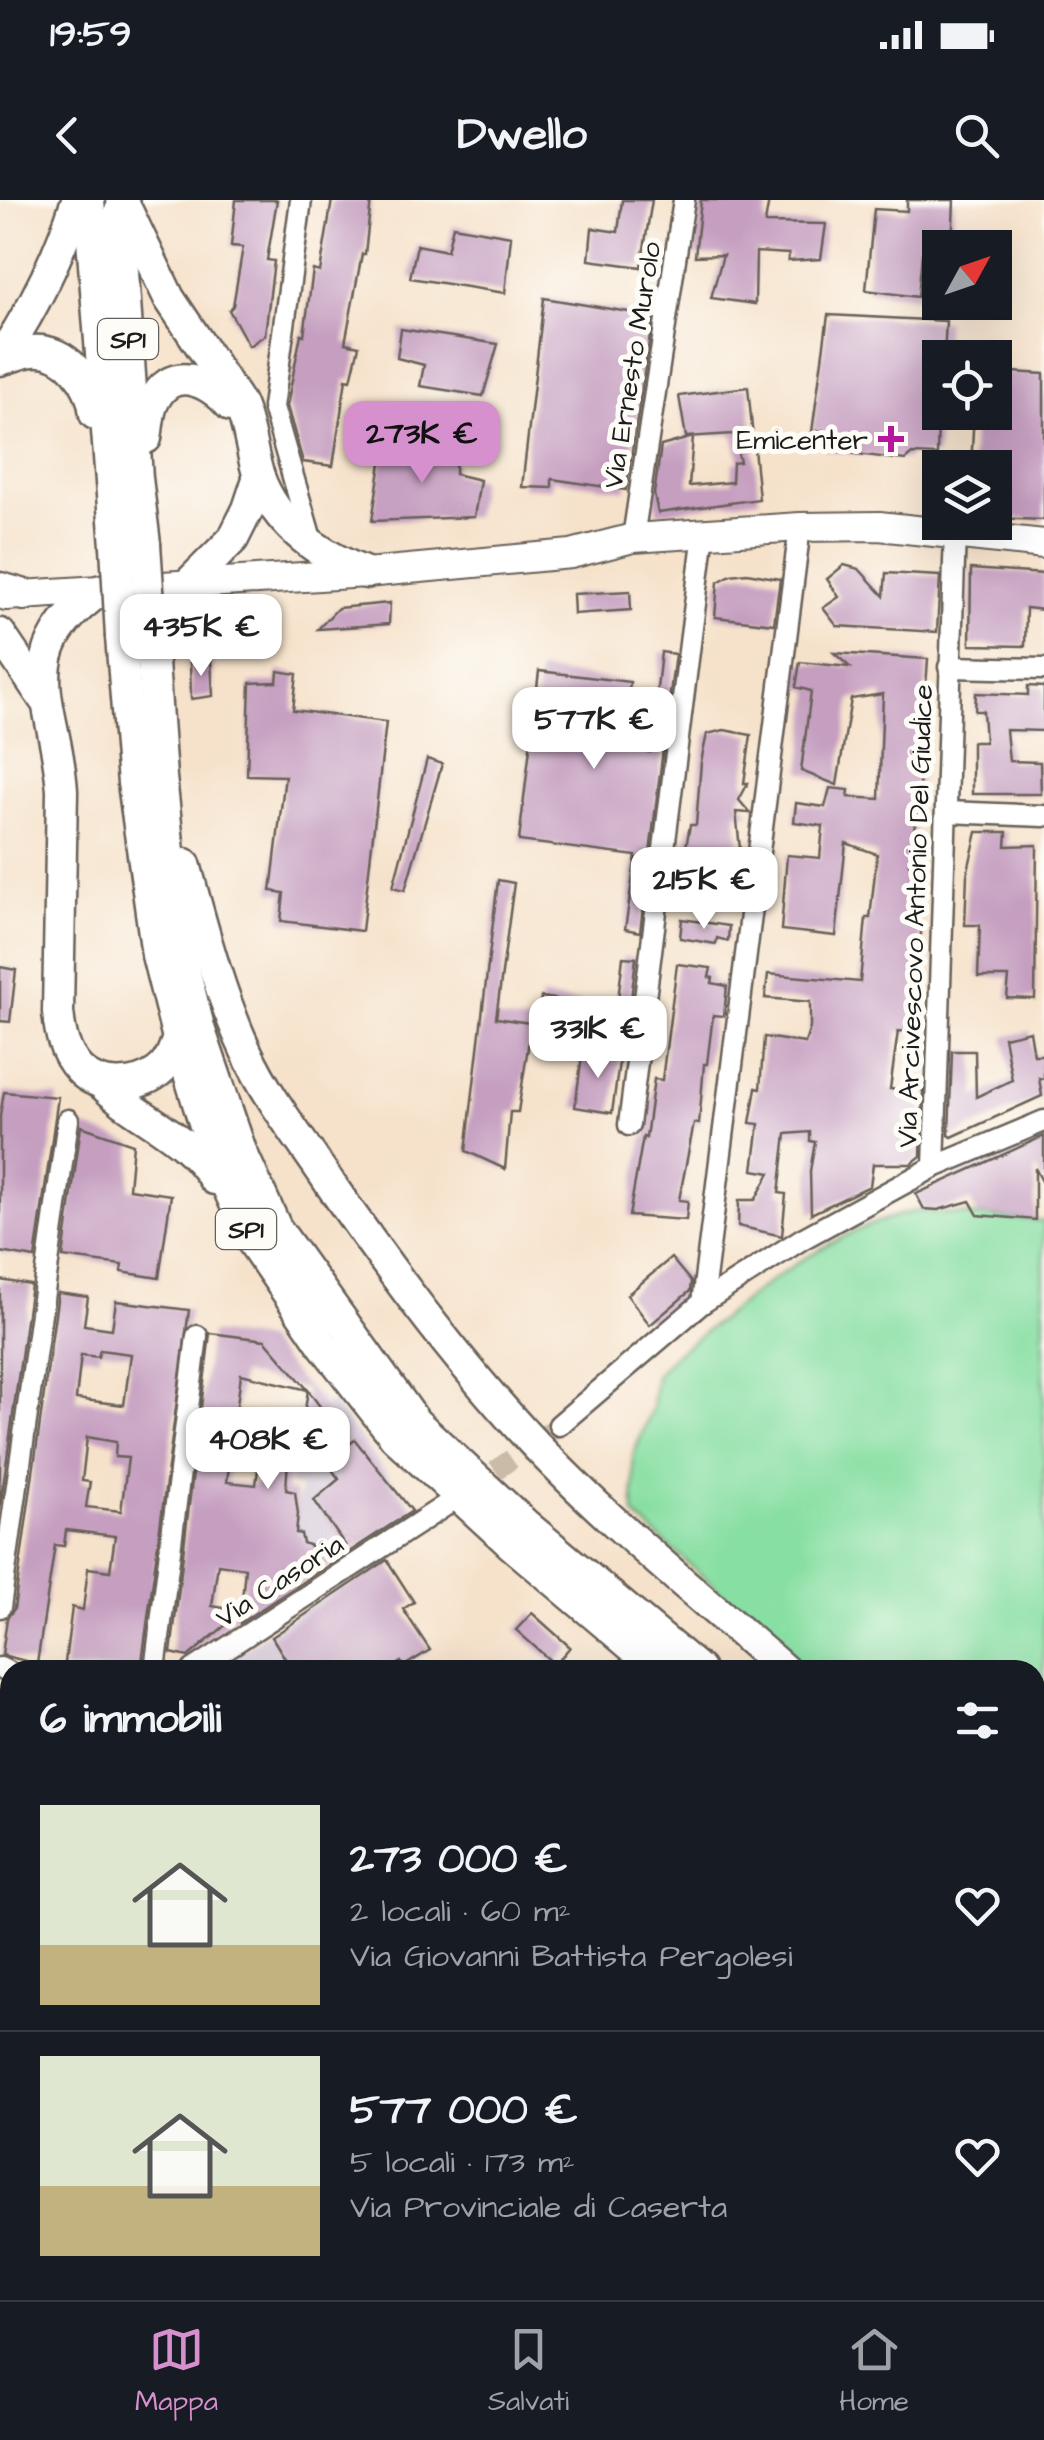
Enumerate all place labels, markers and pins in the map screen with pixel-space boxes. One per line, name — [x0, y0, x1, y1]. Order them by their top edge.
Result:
pin: 273K € — [341, 401, 503, 486]
place label: Emicenter — [737, 421, 868, 460]
marker: Emicenter — [878, 426, 904, 452]
pin: 435K € — [120, 594, 282, 679]
pin: 577K € — [513, 687, 675, 772]
pin: 215K € — [623, 847, 785, 932]
pin: 331K € — [517, 996, 679, 1081]
pin: 408K € — [187, 1407, 349, 1492]

